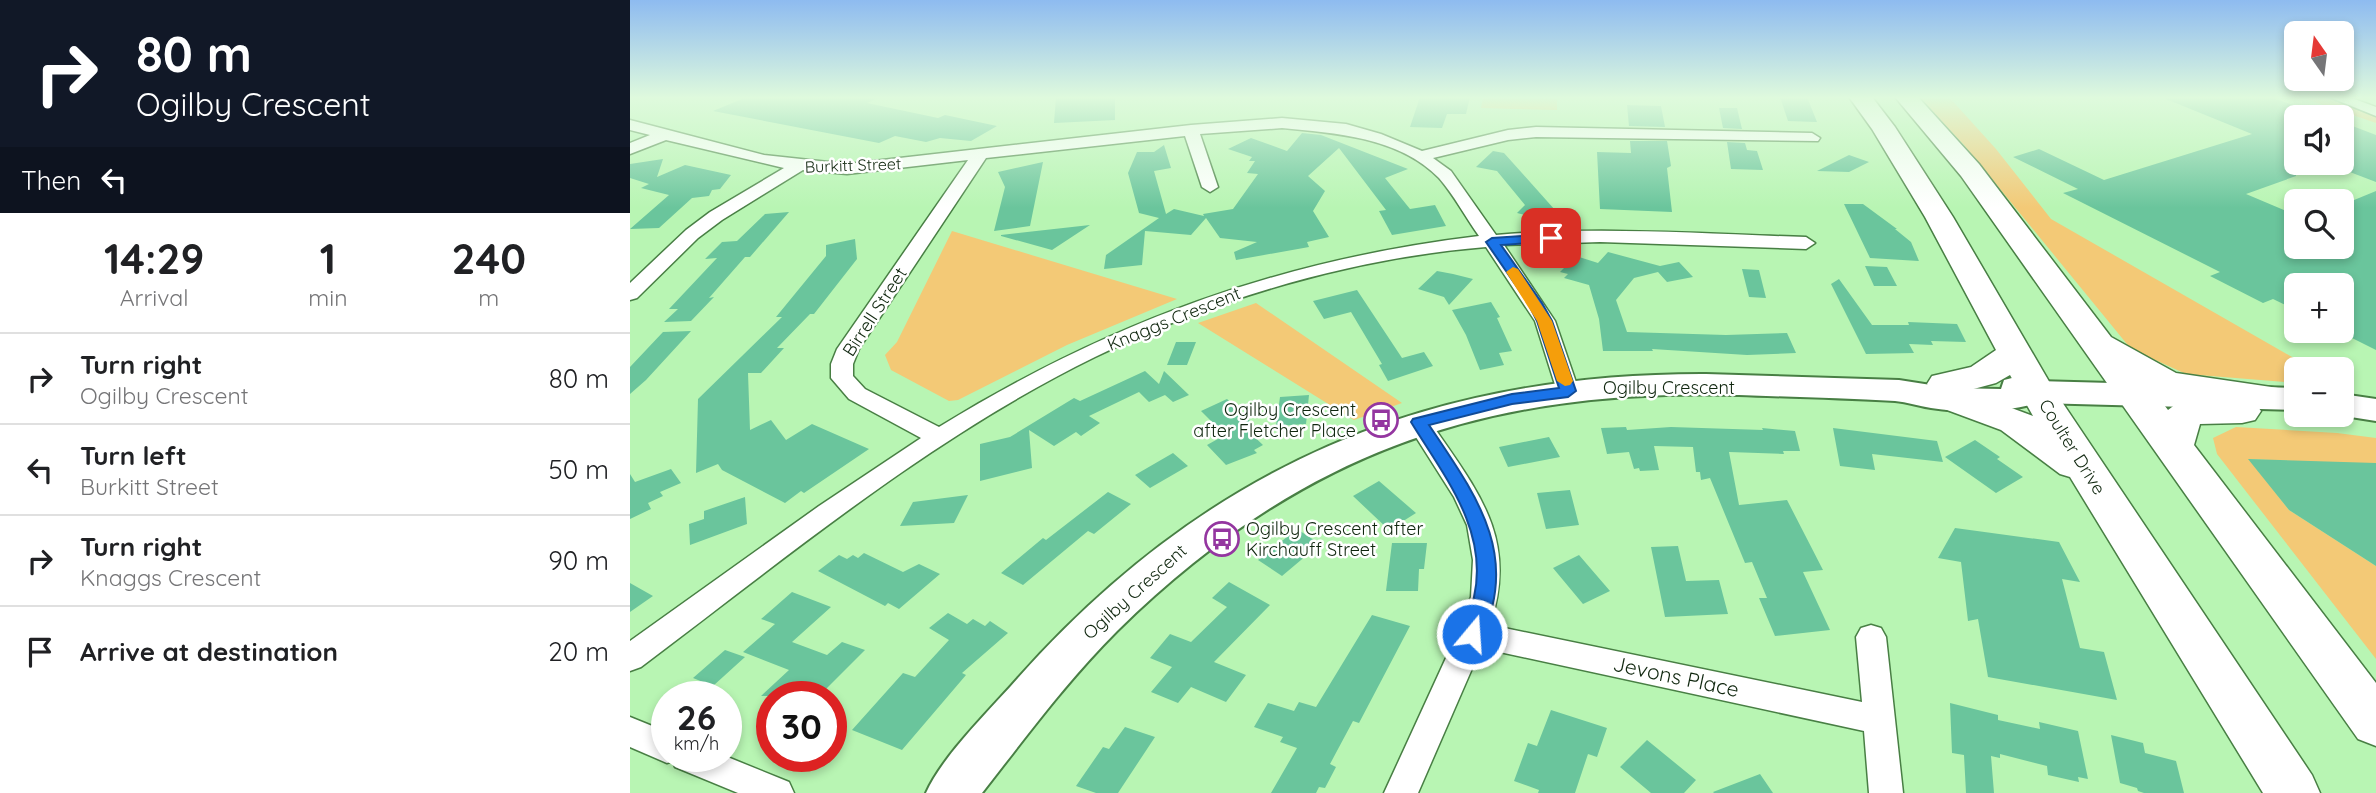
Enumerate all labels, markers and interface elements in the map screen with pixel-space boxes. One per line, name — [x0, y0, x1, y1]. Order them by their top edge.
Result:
north arrow — [2284, 21, 2354, 91]
map controls — [2284, 21, 2354, 427]
text: 80 m — [136, 23, 252, 84]
icon: right — [21, 28, 112, 119]
text: Ogilby Crescent — [136, 84, 371, 124]
button: sound — [2284, 105, 2354, 175]
street label: Burkitt Street — [804, 153, 902, 177]
icon: left — [95, 161, 133, 199]
text: Then — [21, 164, 81, 197]
button: search — [2284, 189, 2354, 259]
pin — [1521, 208, 1581, 268]
icon: arrive — [1532, 219, 1570, 257]
text: 14:29 — [104, 232, 204, 285]
text: 1 — [320, 232, 336, 285]
text: 240 — [452, 232, 526, 285]
street label: Birrell Street — [837, 263, 912, 361]
button: + — [2284, 273, 2354, 343]
street label: Knaggs Crescent — [1104, 281, 1244, 356]
text: Arrival — [120, 283, 189, 312]
text: min — [308, 283, 348, 312]
text: m — [478, 283, 499, 312]
text: Turn right — [80, 348, 202, 381]
button: − — [2284, 357, 2354, 427]
icon: right — [21, 360, 59, 398]
text: 80 m — [549, 362, 609, 395]
street label: Ogilby Crescent — [1603, 376, 1735, 399]
text: Ogilby Crescent — [80, 381, 249, 410]
street label: Coulter Drive — [2034, 395, 2111, 499]
place label: Ogilby Crescent after Fletcher Place — [1193, 398, 1356, 442]
bus stop icon: Ogilby Crescent after Fletcher Place — [1362, 401, 1400, 439]
text: Turn left — [80, 439, 187, 472]
icon: left — [21, 451, 59, 489]
text: 50 m — [549, 453, 609, 486]
text: Burkitt Street — [80, 472, 219, 501]
place label: Ogilby Crescent after Kirchauff Street — [1246, 517, 1423, 561]
bus stop icon: Ogilby Crescent after Kirchauff Street — [1203, 520, 1241, 558]
text: Turn right — [80, 530, 202, 563]
street label: Ogilby Crescent — [1078, 539, 1191, 644]
icon: right — [21, 542, 59, 580]
text: 90 m — [548, 544, 609, 577]
text: Knaggs Crescent — [80, 563, 261, 592]
position arrow — [1435, 597, 1509, 671]
icon: arrive — [21, 633, 59, 671]
text: Arrive at destination — [80, 635, 338, 668]
text: 20 m — [548, 635, 609, 668]
street label: Jevons Place — [1611, 650, 1742, 702]
speed limit sign: 30 — [756, 681, 847, 772]
text: 26 — [677, 695, 716, 739]
text: km/h — [674, 732, 719, 755]

